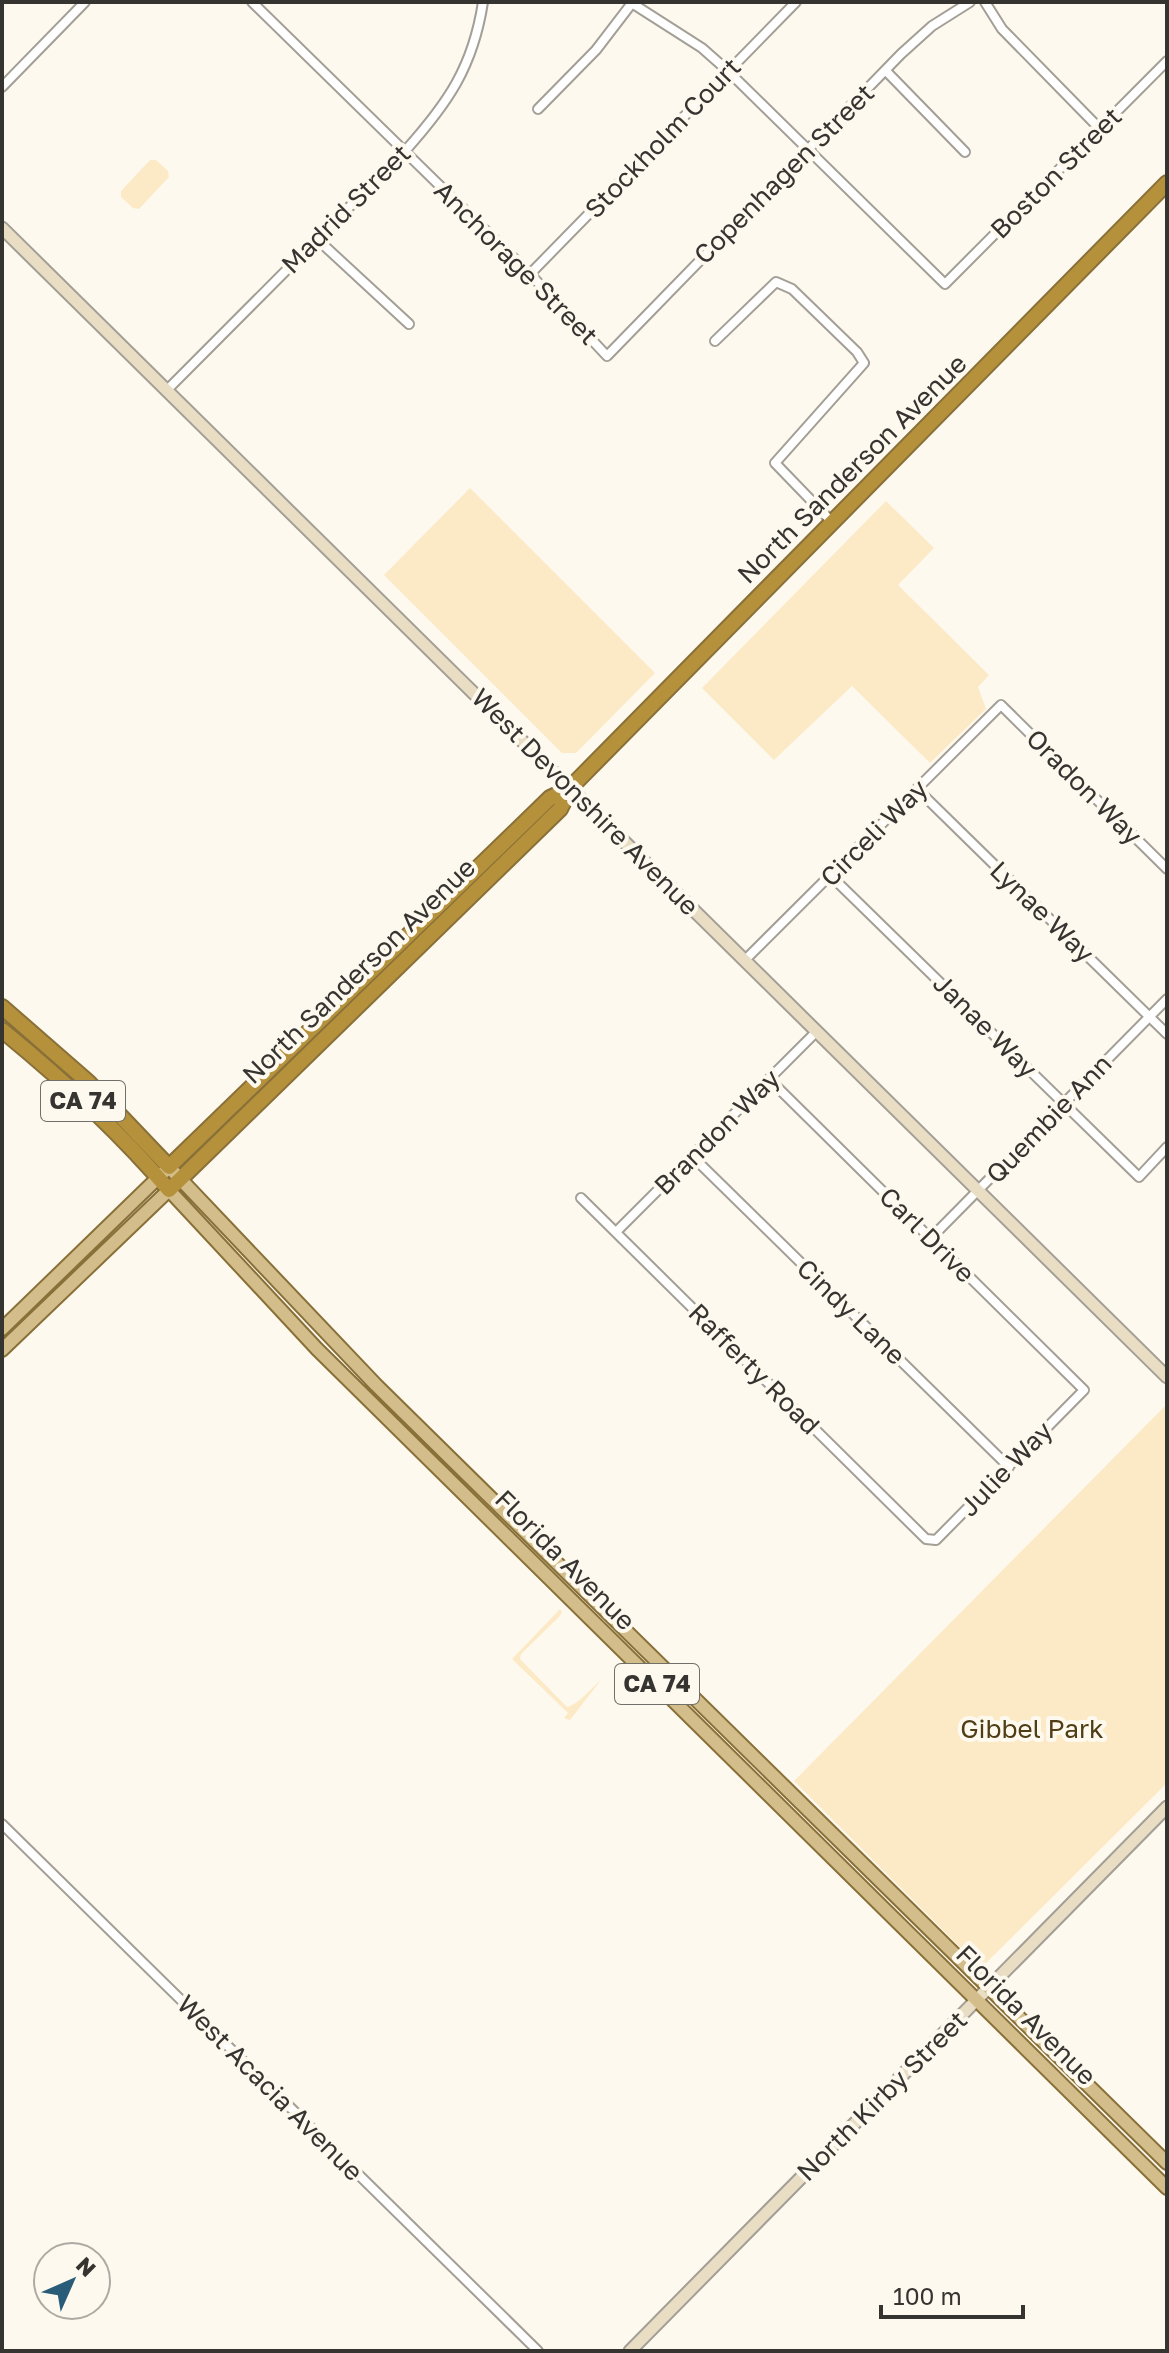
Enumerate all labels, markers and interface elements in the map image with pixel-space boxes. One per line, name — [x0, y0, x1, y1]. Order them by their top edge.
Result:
street label: Stockholm Court — [578, 51, 747, 224]
street label: Copenhagen Street — [687, 77, 880, 270]
street label: Boston Street — [984, 101, 1128, 245]
street label: Madrid Street — [275, 138, 417, 280]
street label: Anchorage Street — [428, 175, 604, 351]
street label: North Sanderson Avenue — [731, 348, 973, 590]
street label: West Devonshire Avenue — [465, 682, 705, 922]
street label: Oradon Way — [1020, 722, 1149, 851]
street label: Circeli Way — [814, 773, 934, 892]
street label: North Sanderson Avenue — [236, 851, 481, 1090]
street label: Lynae Way — [984, 855, 1101, 969]
street label: Janae Way — [927, 967, 1044, 1084]
street label: Quembie Ann — [979, 1048, 1118, 1189]
street label: Brandon Way — [647, 1062, 786, 1201]
road number: CA 74 — [41, 1081, 125, 1121]
street label: Carl Drive — [873, 1181, 981, 1289]
street label: Cindy Lane — [791, 1252, 912, 1371]
street label: Rafferty Road — [682, 1297, 826, 1441]
street label: Julie Way — [953, 1415, 1059, 1522]
street label: Florida Avenue — [489, 1483, 642, 1636]
road number: CA 74 — [615, 1664, 699, 1704]
park label: Gibbel Park — [960, 1713, 1104, 1744]
street label: Florida Avenue — [950, 1938, 1103, 2091]
street label: West Acacia Avenue — [171, 1988, 370, 2187]
street label: North Kirby Street — [790, 2004, 973, 2187]
north arrow — [32, 2241, 112, 2321]
text: N — [71, 2251, 102, 2282]
scale bar — [881, 2269, 1023, 2319]
text: 100 m — [893, 2281, 962, 2310]

